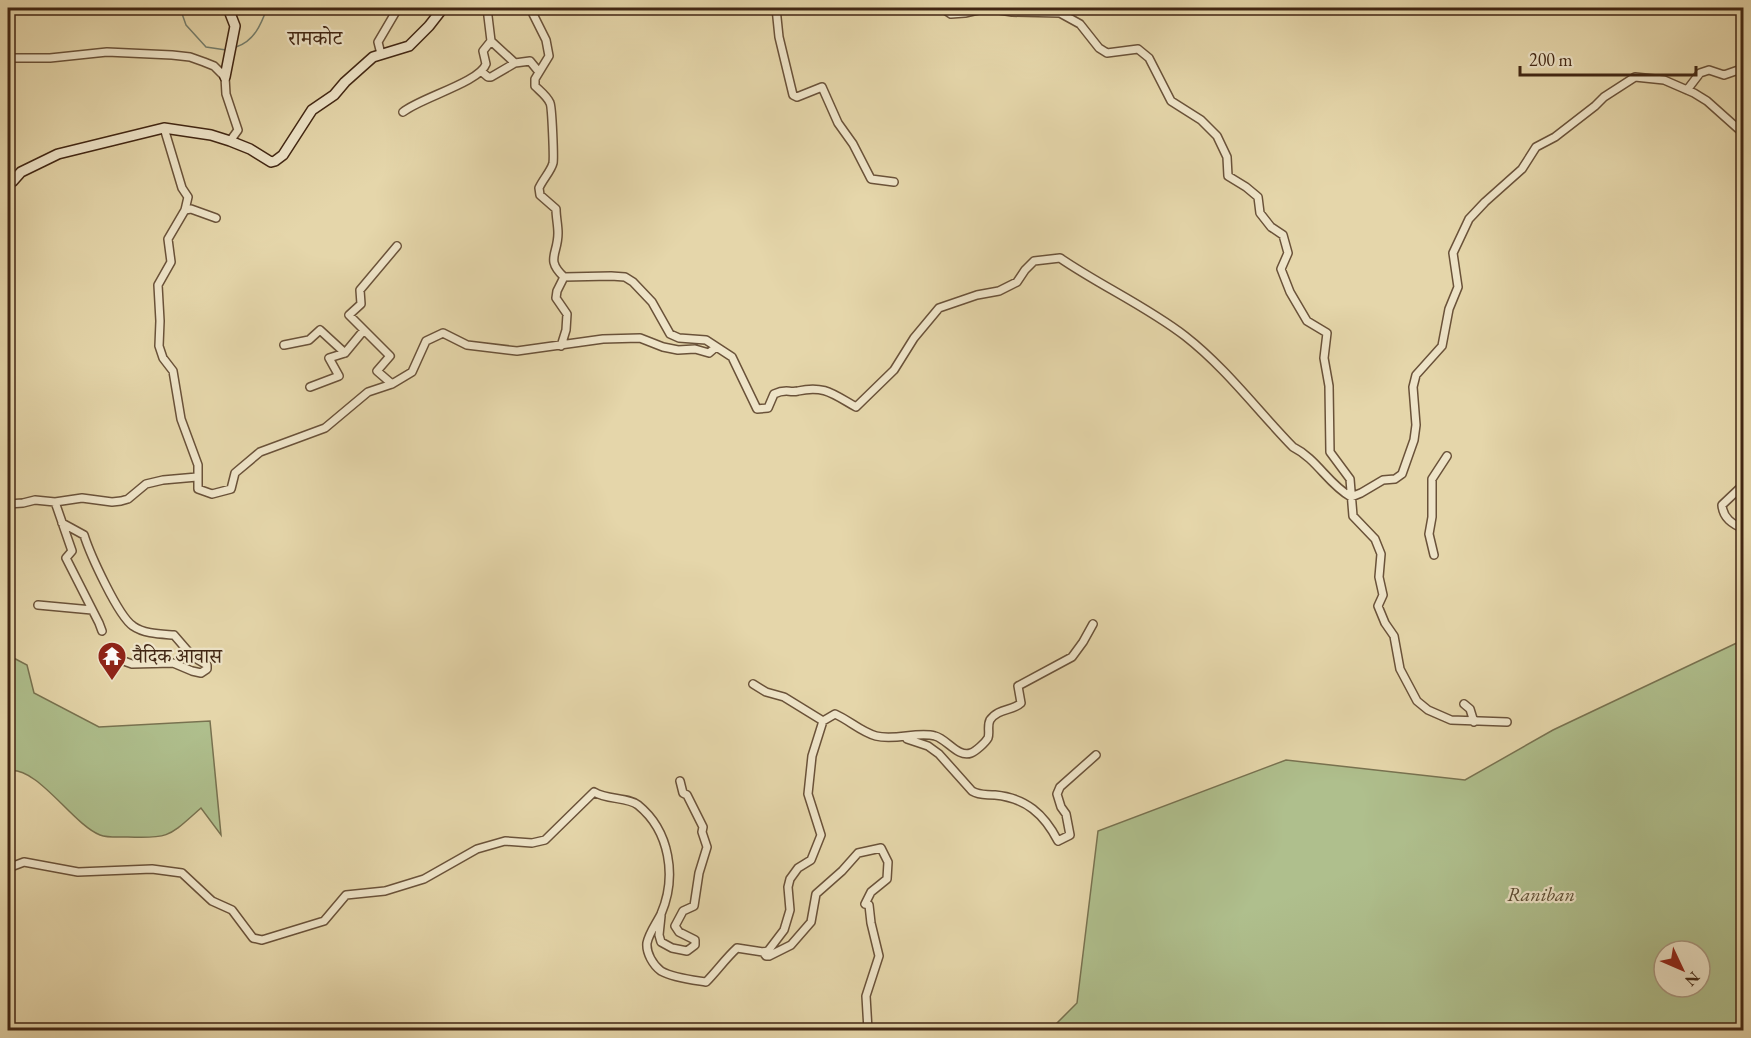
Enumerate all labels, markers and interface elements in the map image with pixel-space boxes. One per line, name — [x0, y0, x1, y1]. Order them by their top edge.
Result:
district label: रामकोट — [287, 24, 344, 51]
scale bar — [1520, 39, 1696, 77]
text: 200 m — [1529, 48, 1573, 71]
temple icon: वैदिक आवास — [96, 640, 128, 682]
place label: वैदिक आवास — [132, 643, 223, 669]
park label: Raniban — [1507, 881, 1575, 907]
north arrow — [1652, 939, 1712, 999]
text: N — [1680, 967, 1704, 991]

